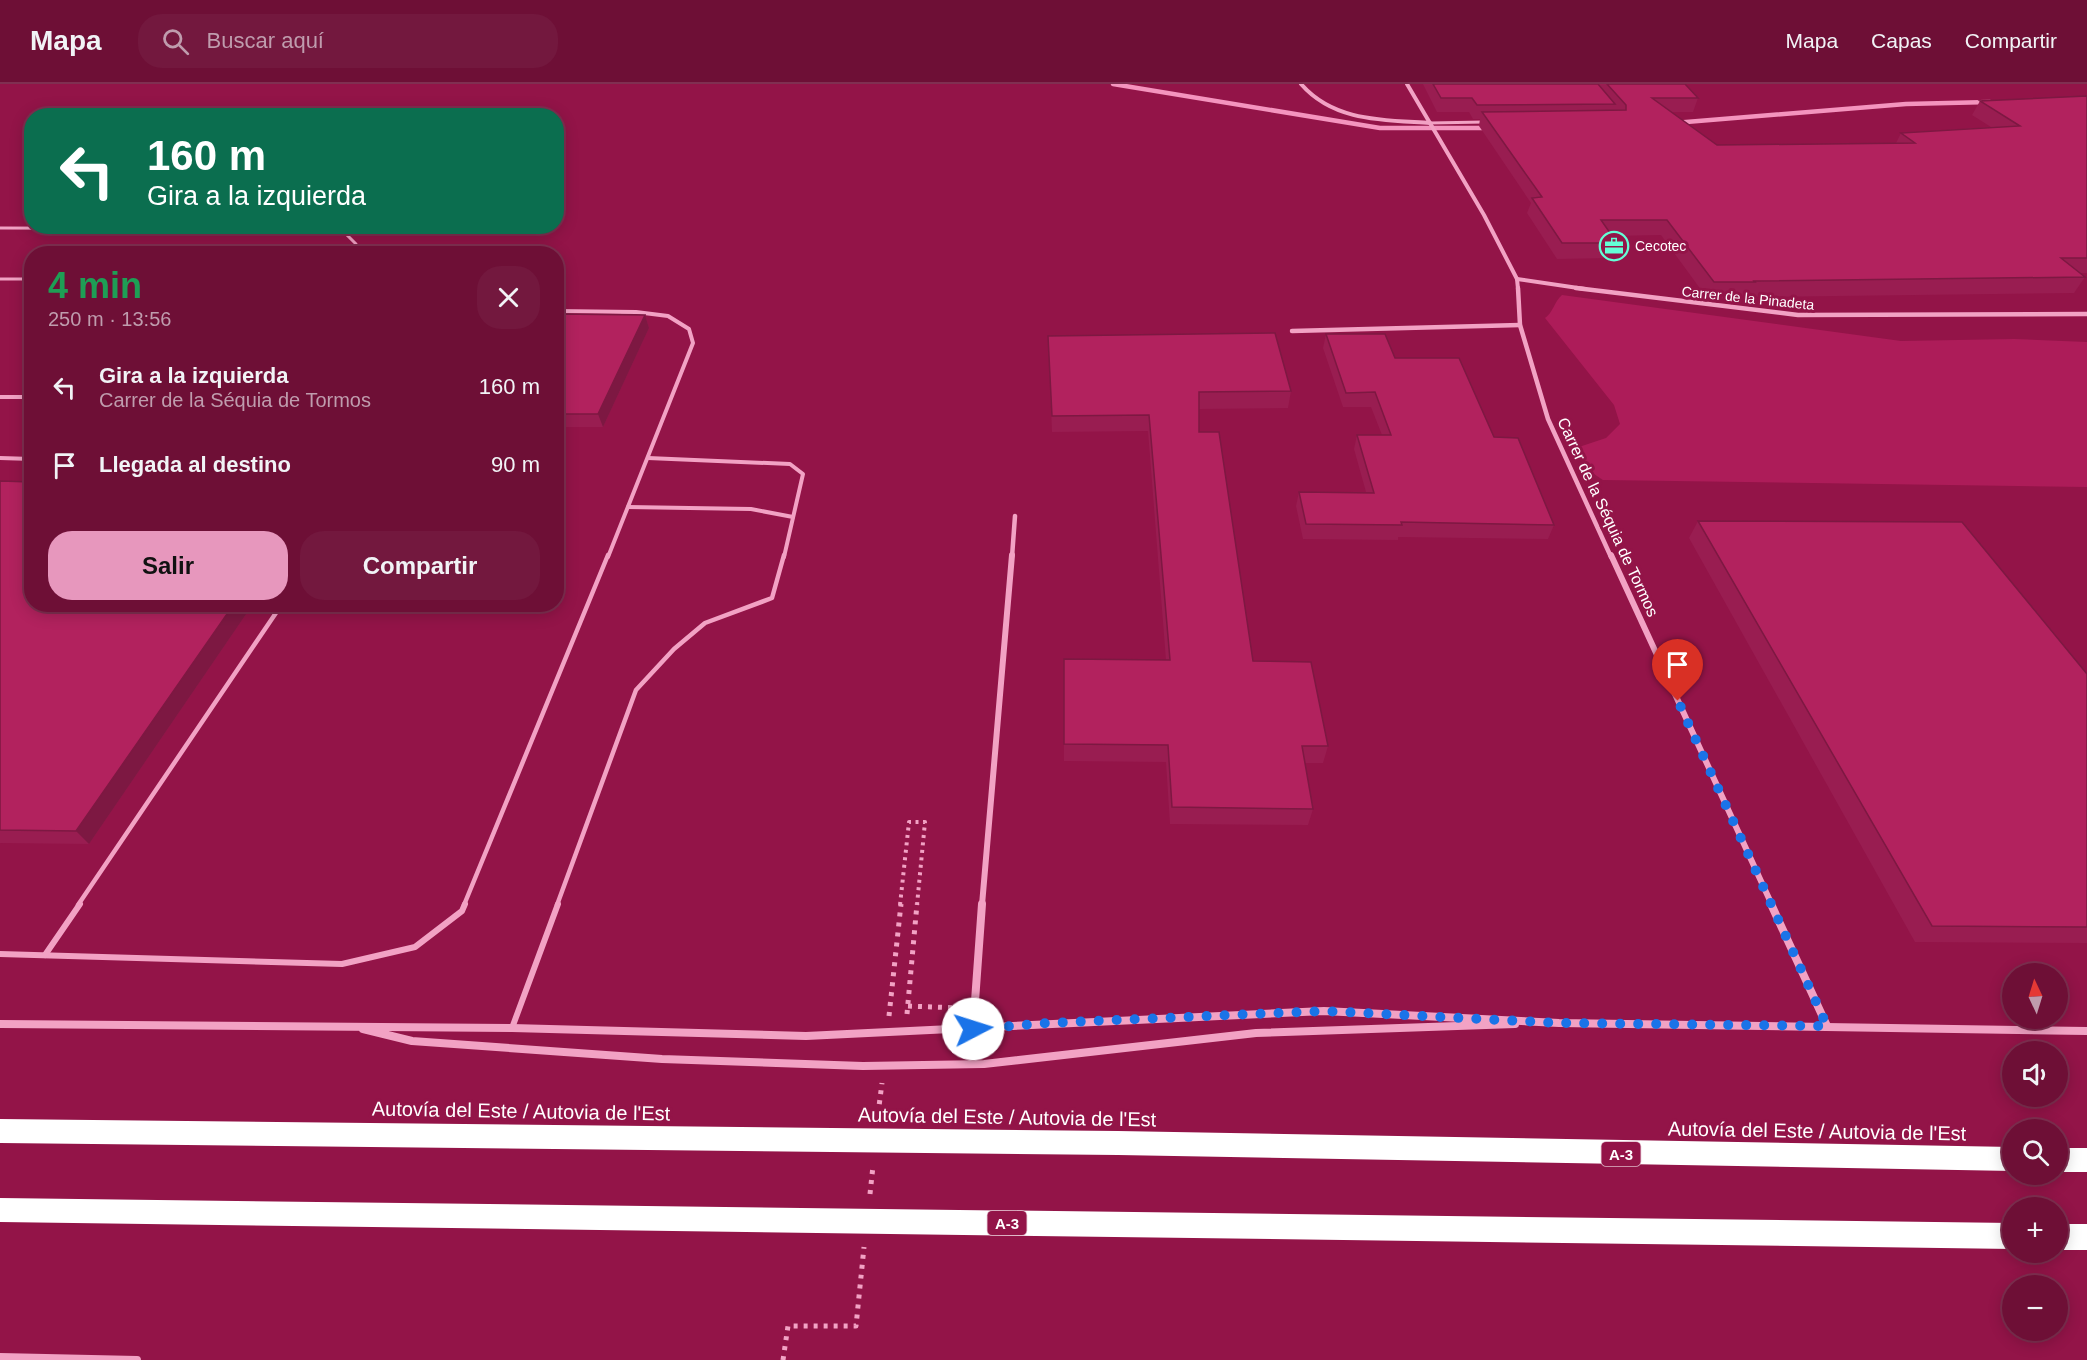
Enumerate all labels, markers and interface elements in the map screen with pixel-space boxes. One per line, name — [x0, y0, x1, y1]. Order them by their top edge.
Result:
search box — [138, 14, 558, 68]
text: Mapa — [30, 25, 102, 56]
icon: search — [159, 25, 192, 58]
text: Buscar aquí — [207, 28, 324, 53]
text: Mapa — [1786, 29, 1838, 52]
text: Capas — [1871, 29, 1932, 52]
text: Compartir — [1965, 29, 2057, 52]
icon: left — [48, 132, 126, 210]
text: 160 m — [147, 132, 266, 179]
text: Gira a la izquierda — [147, 181, 366, 211]
office icon: Cecotec — [1598, 230, 1630, 262]
place label: Cecotec — [1635, 238, 1686, 254]
text: 4 min — [48, 265, 142, 306]
button: close — [477, 266, 540, 329]
street label: Carrer de la Pinadeta — [1681, 283, 1815, 313]
text: 250 m · 13:56 — [48, 308, 171, 330]
text: Gira a la izquierda — [99, 363, 289, 388]
icon: left — [48, 371, 81, 404]
text: 160 m — [479, 374, 540, 399]
text: Carrer de la Séquia de Tormos — [99, 389, 371, 411]
street label: Carrer de la Séquia de Tormos — [1554, 415, 1662, 619]
icon: arrive — [48, 449, 81, 482]
text: Llegada al destino — [99, 452, 291, 477]
text: 90 m — [491, 452, 540, 477]
button: Salir — [48, 531, 288, 600]
button: Compartir — [300, 531, 540, 600]
pin — [1652, 639, 1703, 701]
icon: arrive — [1661, 648, 1694, 681]
north arrow — [2002, 963, 2068, 1029]
map controls — [2002, 963, 2068, 1341]
position arrow — [941, 997, 1005, 1061]
button: sound — [2002, 1041, 2068, 1107]
street label: Autovía del Este / Autovia de l'Est — [372, 1097, 671, 1125]
street label: Autovía del Este / Autovia de l'Est — [858, 1103, 1157, 1131]
street label: Autovía del Este / Autovia de l'Est — [1668, 1117, 1967, 1145]
button: search — [2002, 1119, 2068, 1185]
road number: A-3 — [1602, 1142, 1640, 1166]
button: + — [2002, 1197, 2068, 1263]
road number: A-3 — [988, 1211, 1026, 1235]
button: − — [2002, 1275, 2068, 1341]

